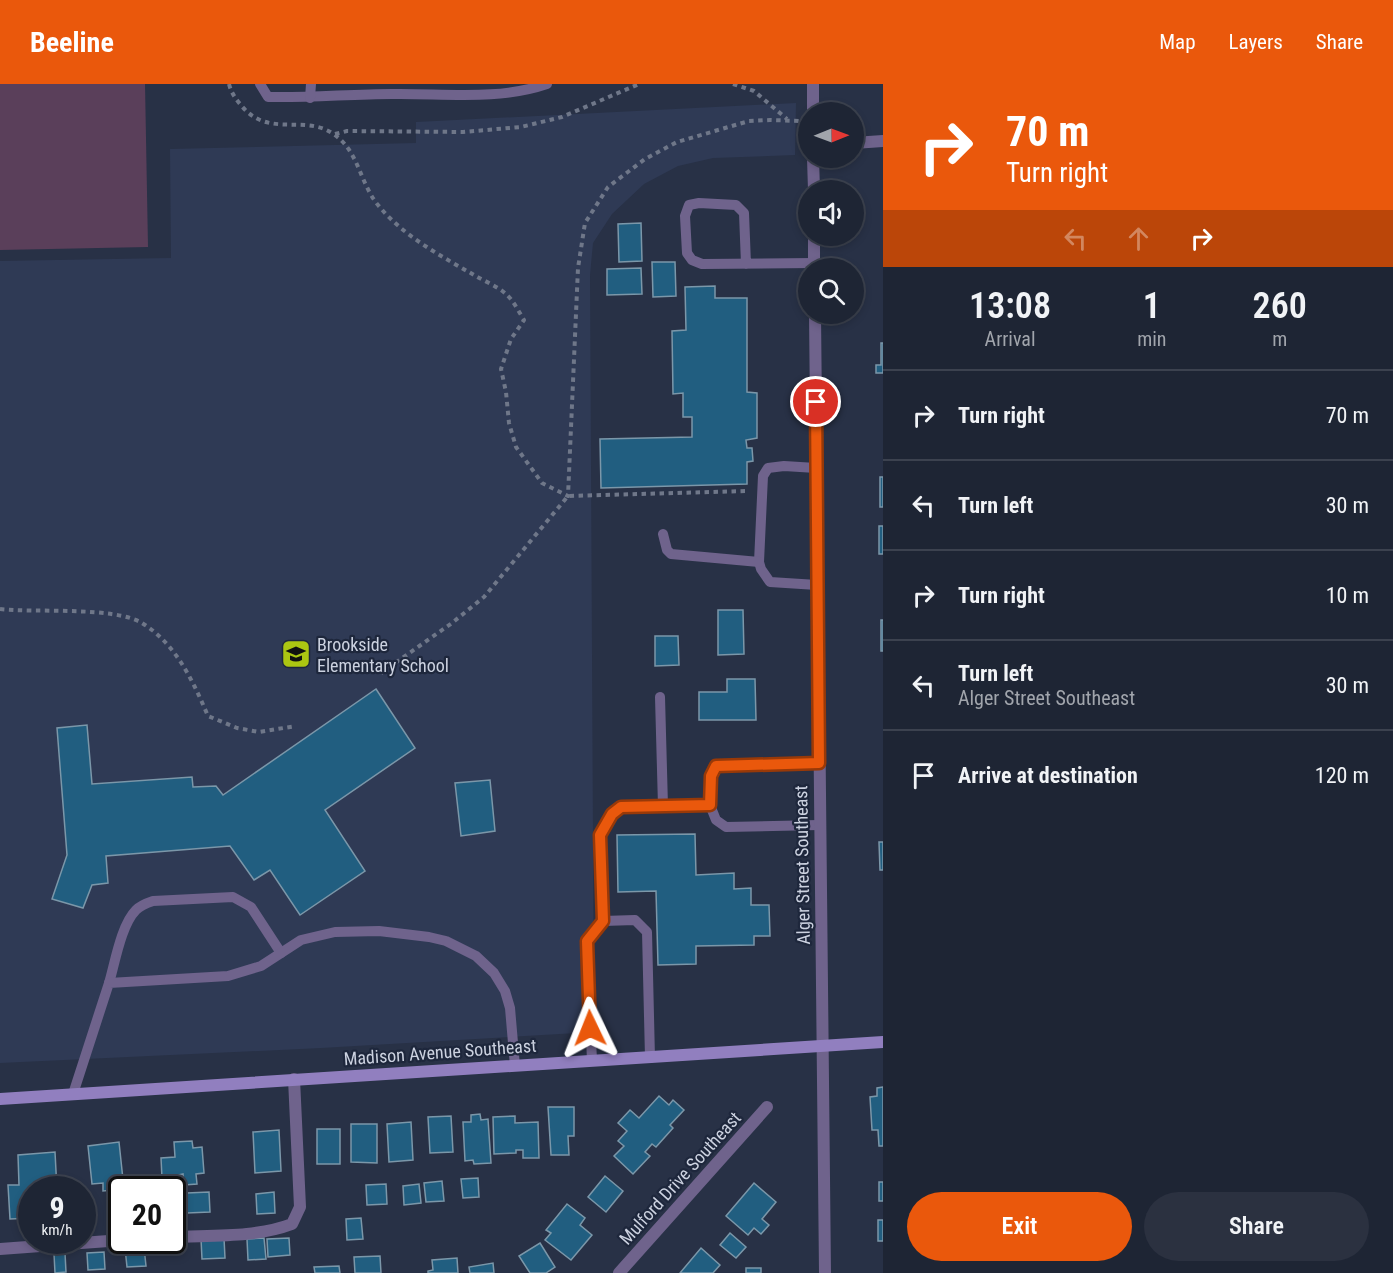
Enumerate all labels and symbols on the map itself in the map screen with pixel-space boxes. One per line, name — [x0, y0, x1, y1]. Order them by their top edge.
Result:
north arrow — [798, 102, 864, 168]
pin — [790, 376, 841, 427]
place label: Brookside Elementary School — [317, 634, 449, 676]
school or university icon: Brookside Elementary School — [280, 638, 312, 670]
street label: Alger Street Southeast — [790, 785, 814, 945]
position arrow — [558, 996, 622, 1060]
street label: Madison Avenue Southeast — [343, 1035, 537, 1069]
street label: Mulford Drive Southeast — [615, 1107, 745, 1249]
speed limit sign: 20 — [108, 1176, 186, 1254]

